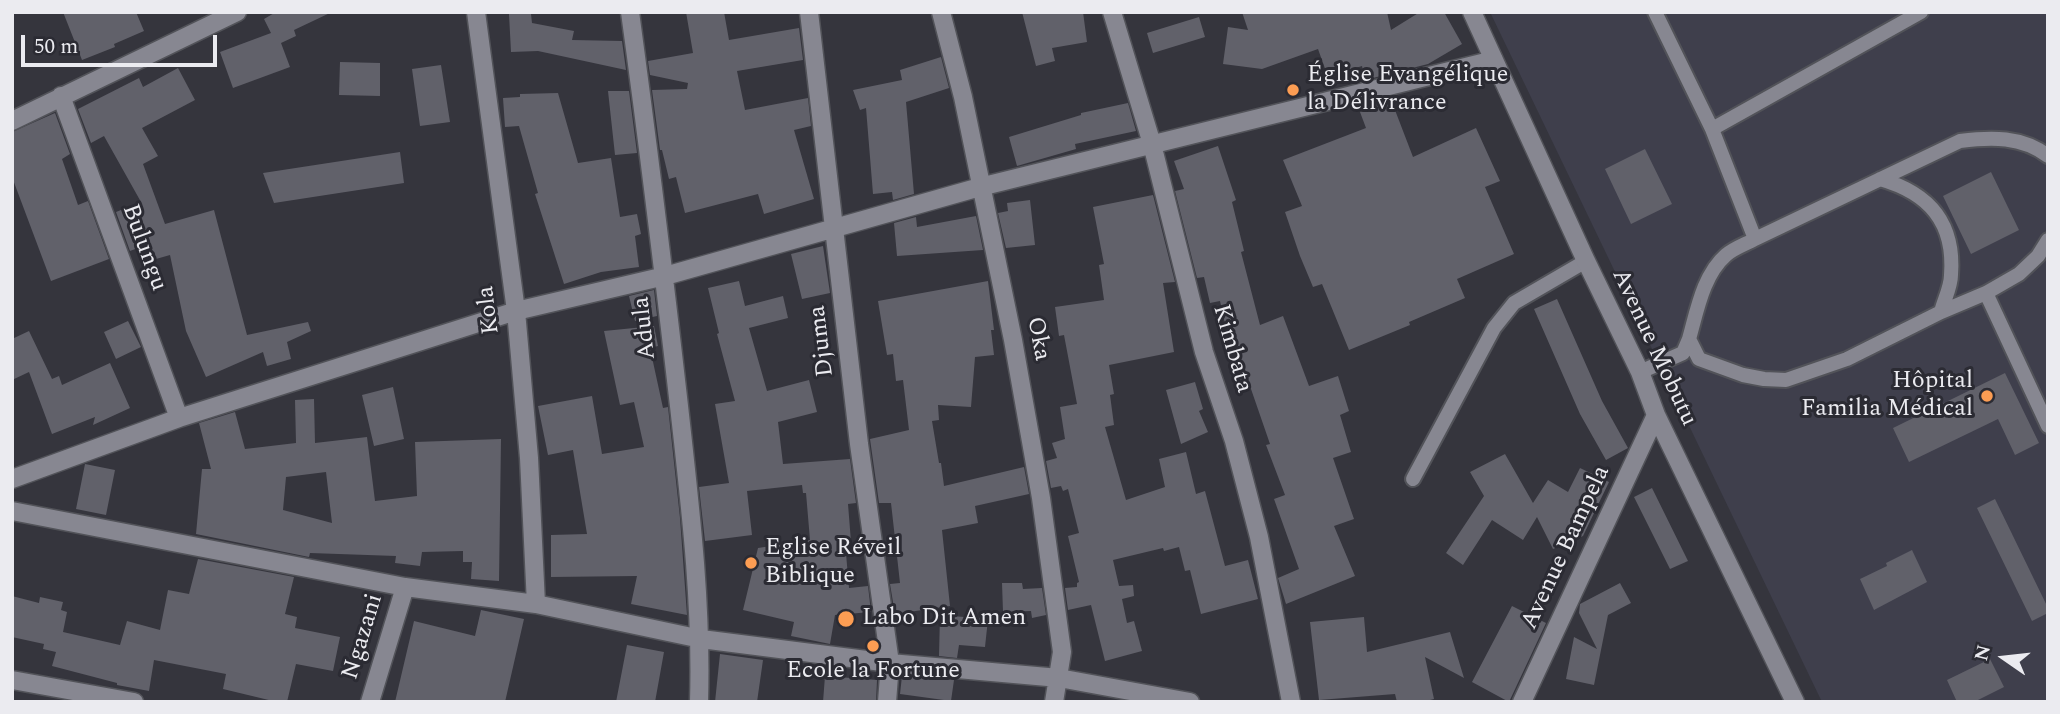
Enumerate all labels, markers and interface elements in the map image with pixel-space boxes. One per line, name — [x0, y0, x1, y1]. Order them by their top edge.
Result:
scale bar — [24, 21, 220, 65]
text: 50 m — [34, 31, 78, 63]
place label: Église Evangélique la Délivrance — [1307, 62, 1508, 118]
marker: Église Evangélique la Délivrance — [1285, 82, 1301, 98]
street label: Bulungu — [114, 201, 172, 295]
street label: Avenue Mobutu — [1604, 265, 1702, 431]
street label: Kola — [473, 284, 507, 336]
street label: Adula — [628, 295, 664, 361]
street label: Kimbata — [1205, 302, 1257, 396]
street label: Djuma — [804, 304, 842, 378]
street label: Oka — [1019, 315, 1055, 363]
place label: Hôpital Familia Médical — [1801, 368, 1973, 424]
marker: Hôpital Familia Médical — [1979, 388, 1995, 404]
street label: Avenue Bampela — [1516, 461, 1618, 635]
place label: Eglise Réveil Biblique — [765, 535, 901, 591]
marker: Eglise Réveil Biblique — [743, 555, 759, 571]
street label: Ngazani — [337, 591, 391, 683]
place label: Labo Dit Amen — [862, 605, 1026, 633]
marker: Labo Dit Amen — [836, 609, 856, 629]
north arrow — [1969, 623, 2039, 693]
marker: Ecole la Fortune — [865, 638, 881, 654]
text: N — [1967, 642, 1999, 664]
place label: Ecole la Fortune — [786, 658, 960, 686]

